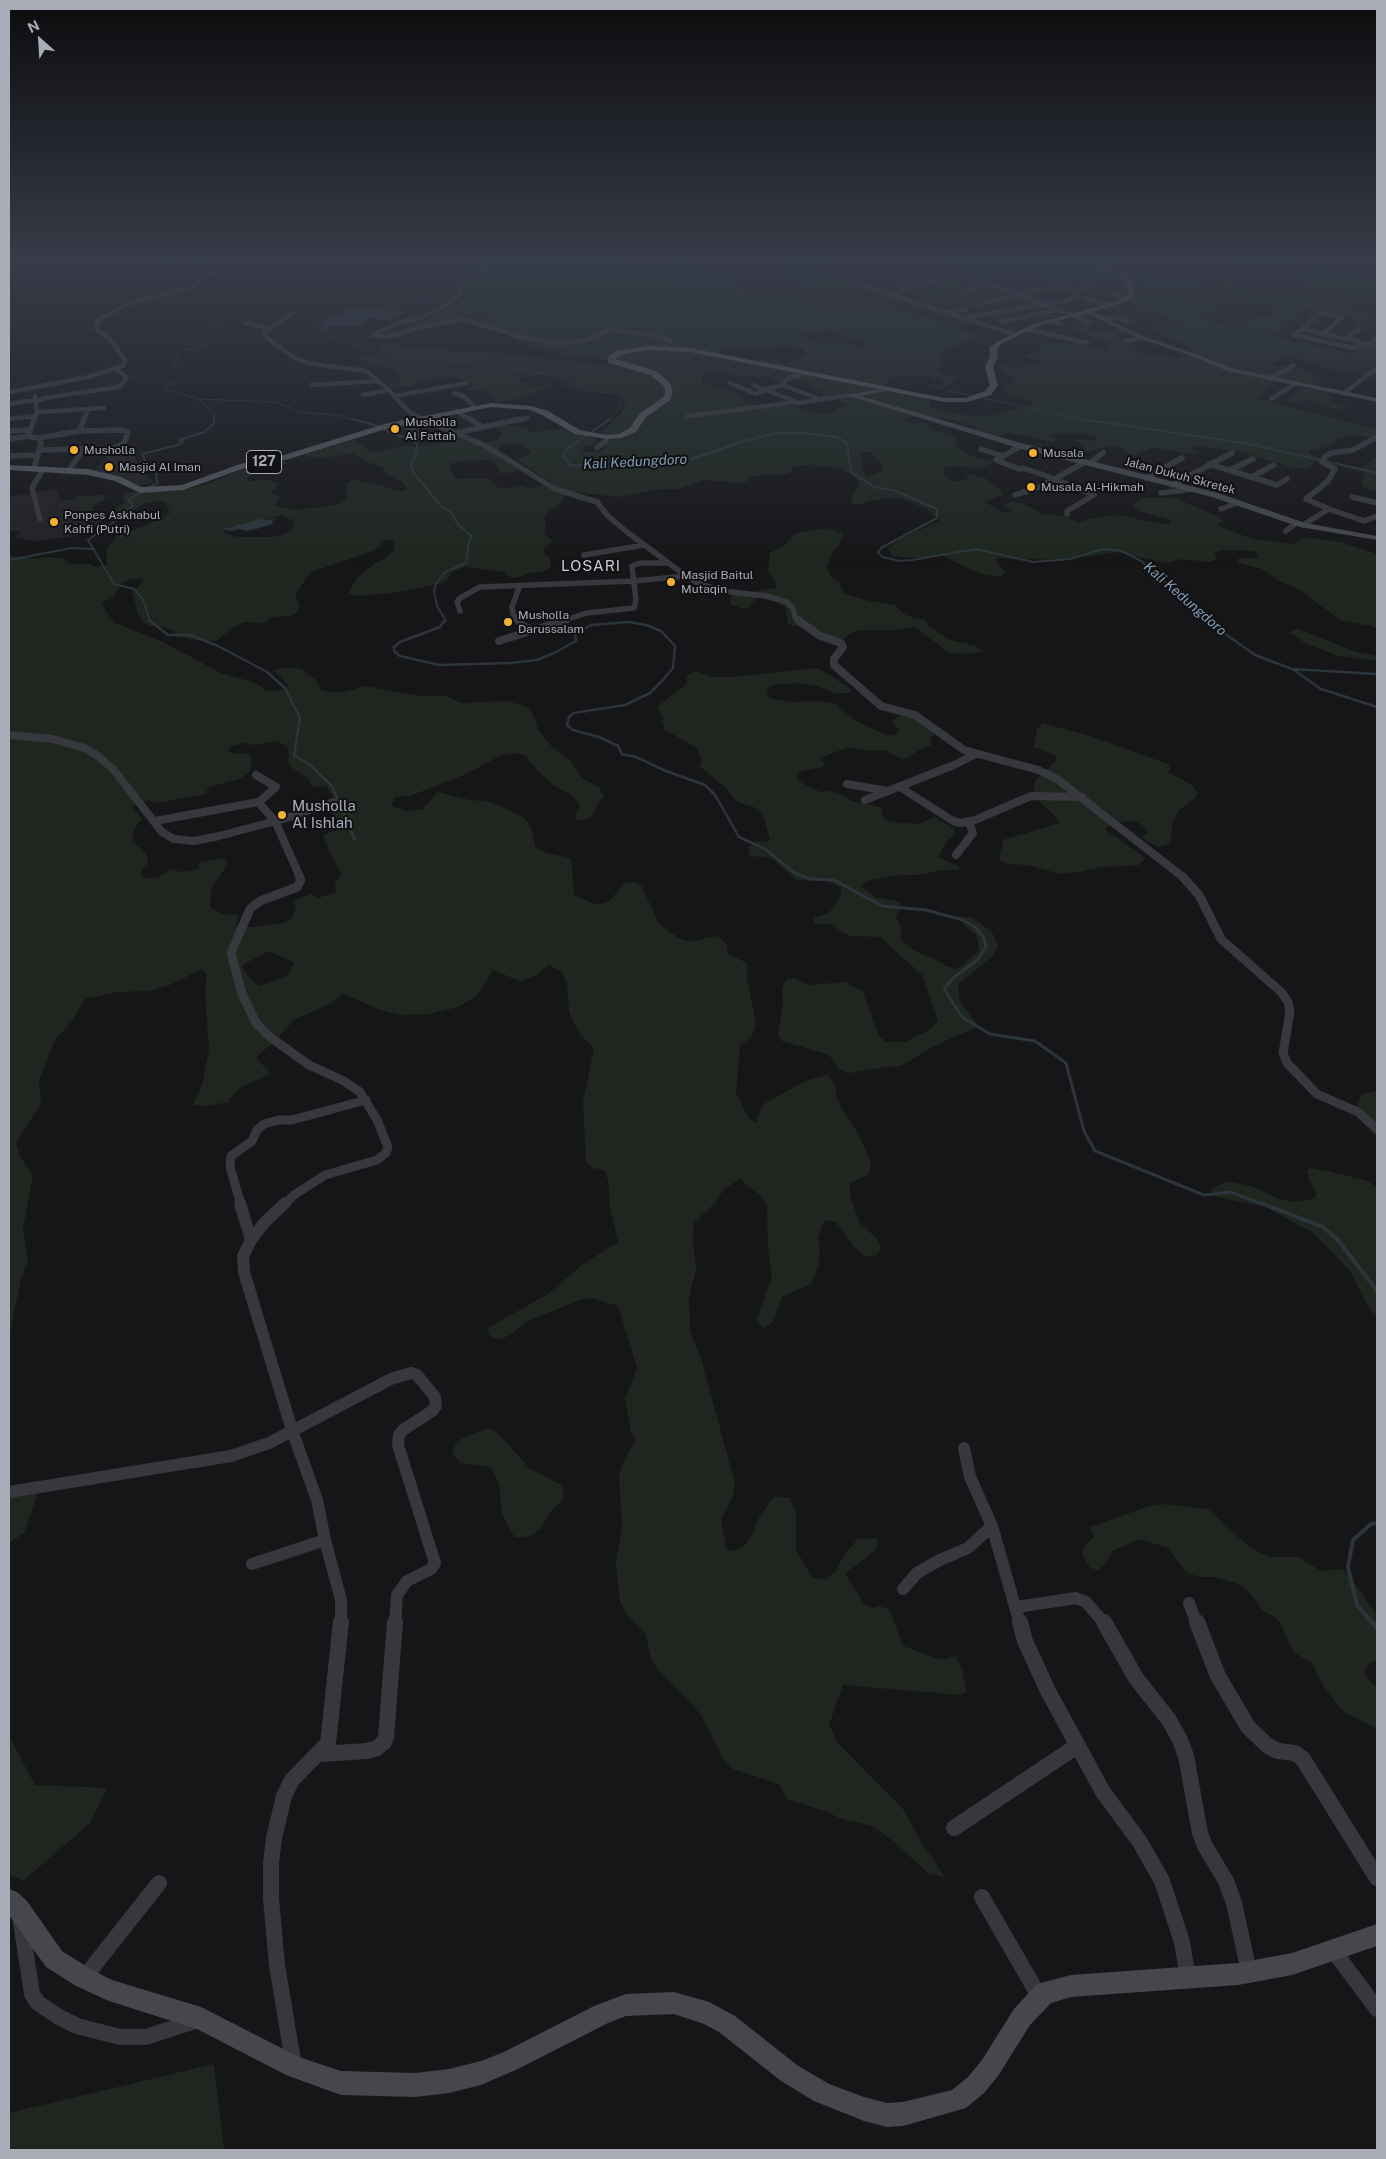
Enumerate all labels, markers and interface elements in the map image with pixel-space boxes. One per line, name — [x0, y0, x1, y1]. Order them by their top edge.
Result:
north arrow — [15, 15, 65, 65]
text: N — [25, 17, 42, 36]
place label: Musholla Al Fattah — [405, 415, 456, 443]
marker: Musholla Al Fattah — [389, 423, 401, 435]
place label: Musholla — [84, 443, 135, 457]
marker: Musholla — [68, 444, 80, 456]
place label: Musala — [1043, 446, 1084, 460]
marker: Musala — [1027, 447, 1039, 459]
road number: 127 — [246, 451, 282, 474]
water label: Kali Kedungdoro — [583, 451, 687, 473]
street label: Jalan Dukuh Skretek — [1123, 454, 1237, 498]
place label: Masjid Al Iman — [119, 460, 201, 474]
marker: Masjid Al Iman — [103, 461, 115, 473]
place label: Musala Al-Hikmah — [1041, 480, 1144, 494]
marker: Musala Al-Hikmah — [1025, 481, 1037, 493]
place label: Ponpes Askhabul Kahfi (Putri) — [64, 508, 161, 536]
marker: Ponpes Askhabul Kahfi (Putri) — [48, 516, 60, 528]
district label: LOSARI — [560, 557, 622, 575]
water label: Kali Kedungdoro — [1140, 558, 1230, 640]
place label: Masjid Baitul Mutaqin — [681, 568, 753, 596]
marker: Masjid Baitul Mutaqin — [665, 576, 677, 588]
place label: Musholla Darussalam — [518, 608, 584, 636]
marker: Musholla Darussalam — [502, 616, 514, 628]
place label: Musholla Al Ishlah — [292, 797, 356, 832]
marker: Musholla Al Ishlah — [276, 809, 288, 821]

